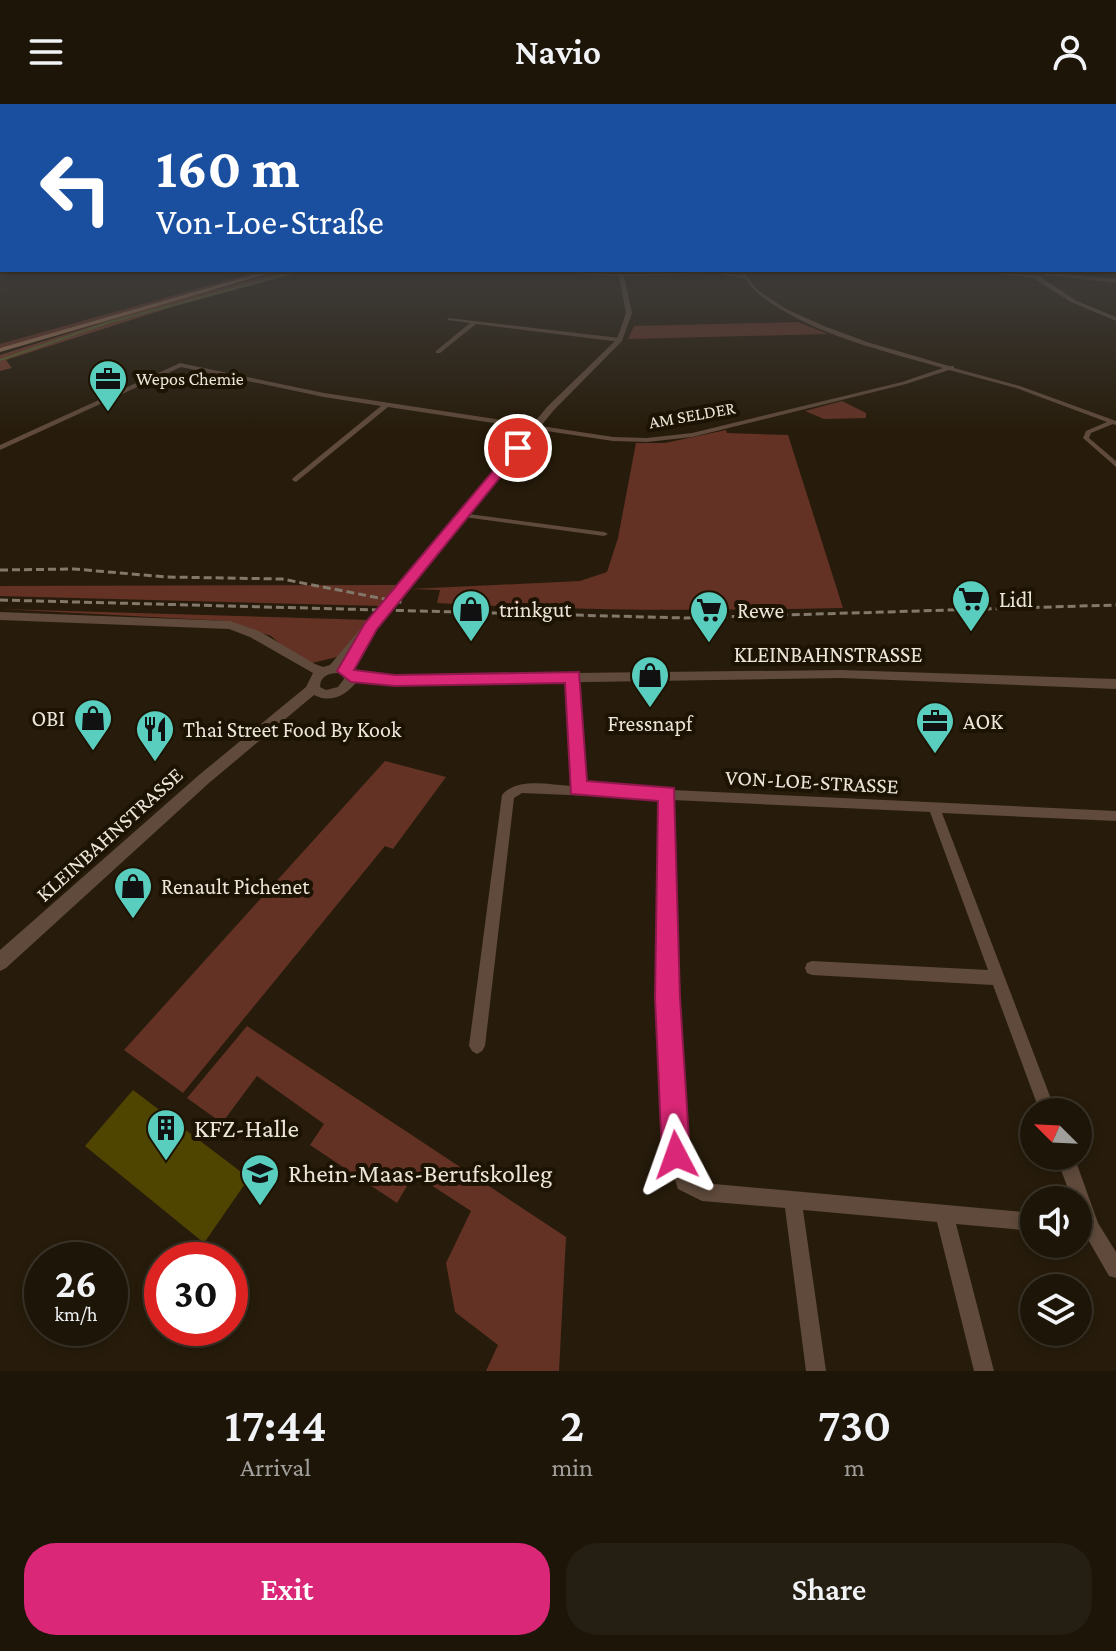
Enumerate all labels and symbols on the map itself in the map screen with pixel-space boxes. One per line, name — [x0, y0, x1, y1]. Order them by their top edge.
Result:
office icon: Wepos Chemie — [87, 358, 129, 413]
place label: Wepos Chemie — [136, 369, 244, 389]
street label: AM SELDER — [647, 397, 738, 432]
pin — [484, 414, 552, 482]
supermarket icon: Lidl — [950, 578, 992, 633]
place label: Lidl — [999, 587, 1033, 612]
shop icon: trinkgut — [450, 588, 492, 643]
supermarket icon: Rewe — [688, 589, 730, 644]
place label: trinkgut — [499, 597, 572, 622]
place label: Rewe — [737, 598, 784, 623]
street label: KLEINBAHNSTRASSE — [734, 642, 922, 667]
shop icon: Fressnapf — [629, 654, 671, 709]
shop icon: OBI — [72, 697, 114, 752]
office icon: AOK — [914, 700, 956, 755]
place label: OBI — [32, 706, 65, 731]
restaurant icon: Thai Street Food By Kook — [134, 708, 176, 763]
place label: AOK — [963, 709, 1003, 734]
place label: Fressnapf — [607, 711, 694, 736]
place label: Thai Street Food By Kook — [183, 717, 402, 742]
street label: KLEINBAHNSTRASSE — [31, 762, 188, 907]
street label: VON-LOE-STRASSE — [725, 764, 899, 799]
shop icon: Renault Pichenet — [112, 865, 154, 920]
place label: Renault Pichenet — [161, 874, 310, 899]
north arrow — [1020, 1098, 1092, 1170]
building icon: KFZ-Halle — [145, 1107, 187, 1162]
position arrow — [634, 1113, 718, 1197]
place label: KFZ-Halle — [194, 1114, 299, 1143]
school or university icon: Rhein-Maas-Berufskolleg — [239, 1152, 281, 1207]
place label: Rhein-Maas-Berufskolleg — [288, 1159, 553, 1188]
speed limit sign: 30 — [144, 1242, 248, 1346]

